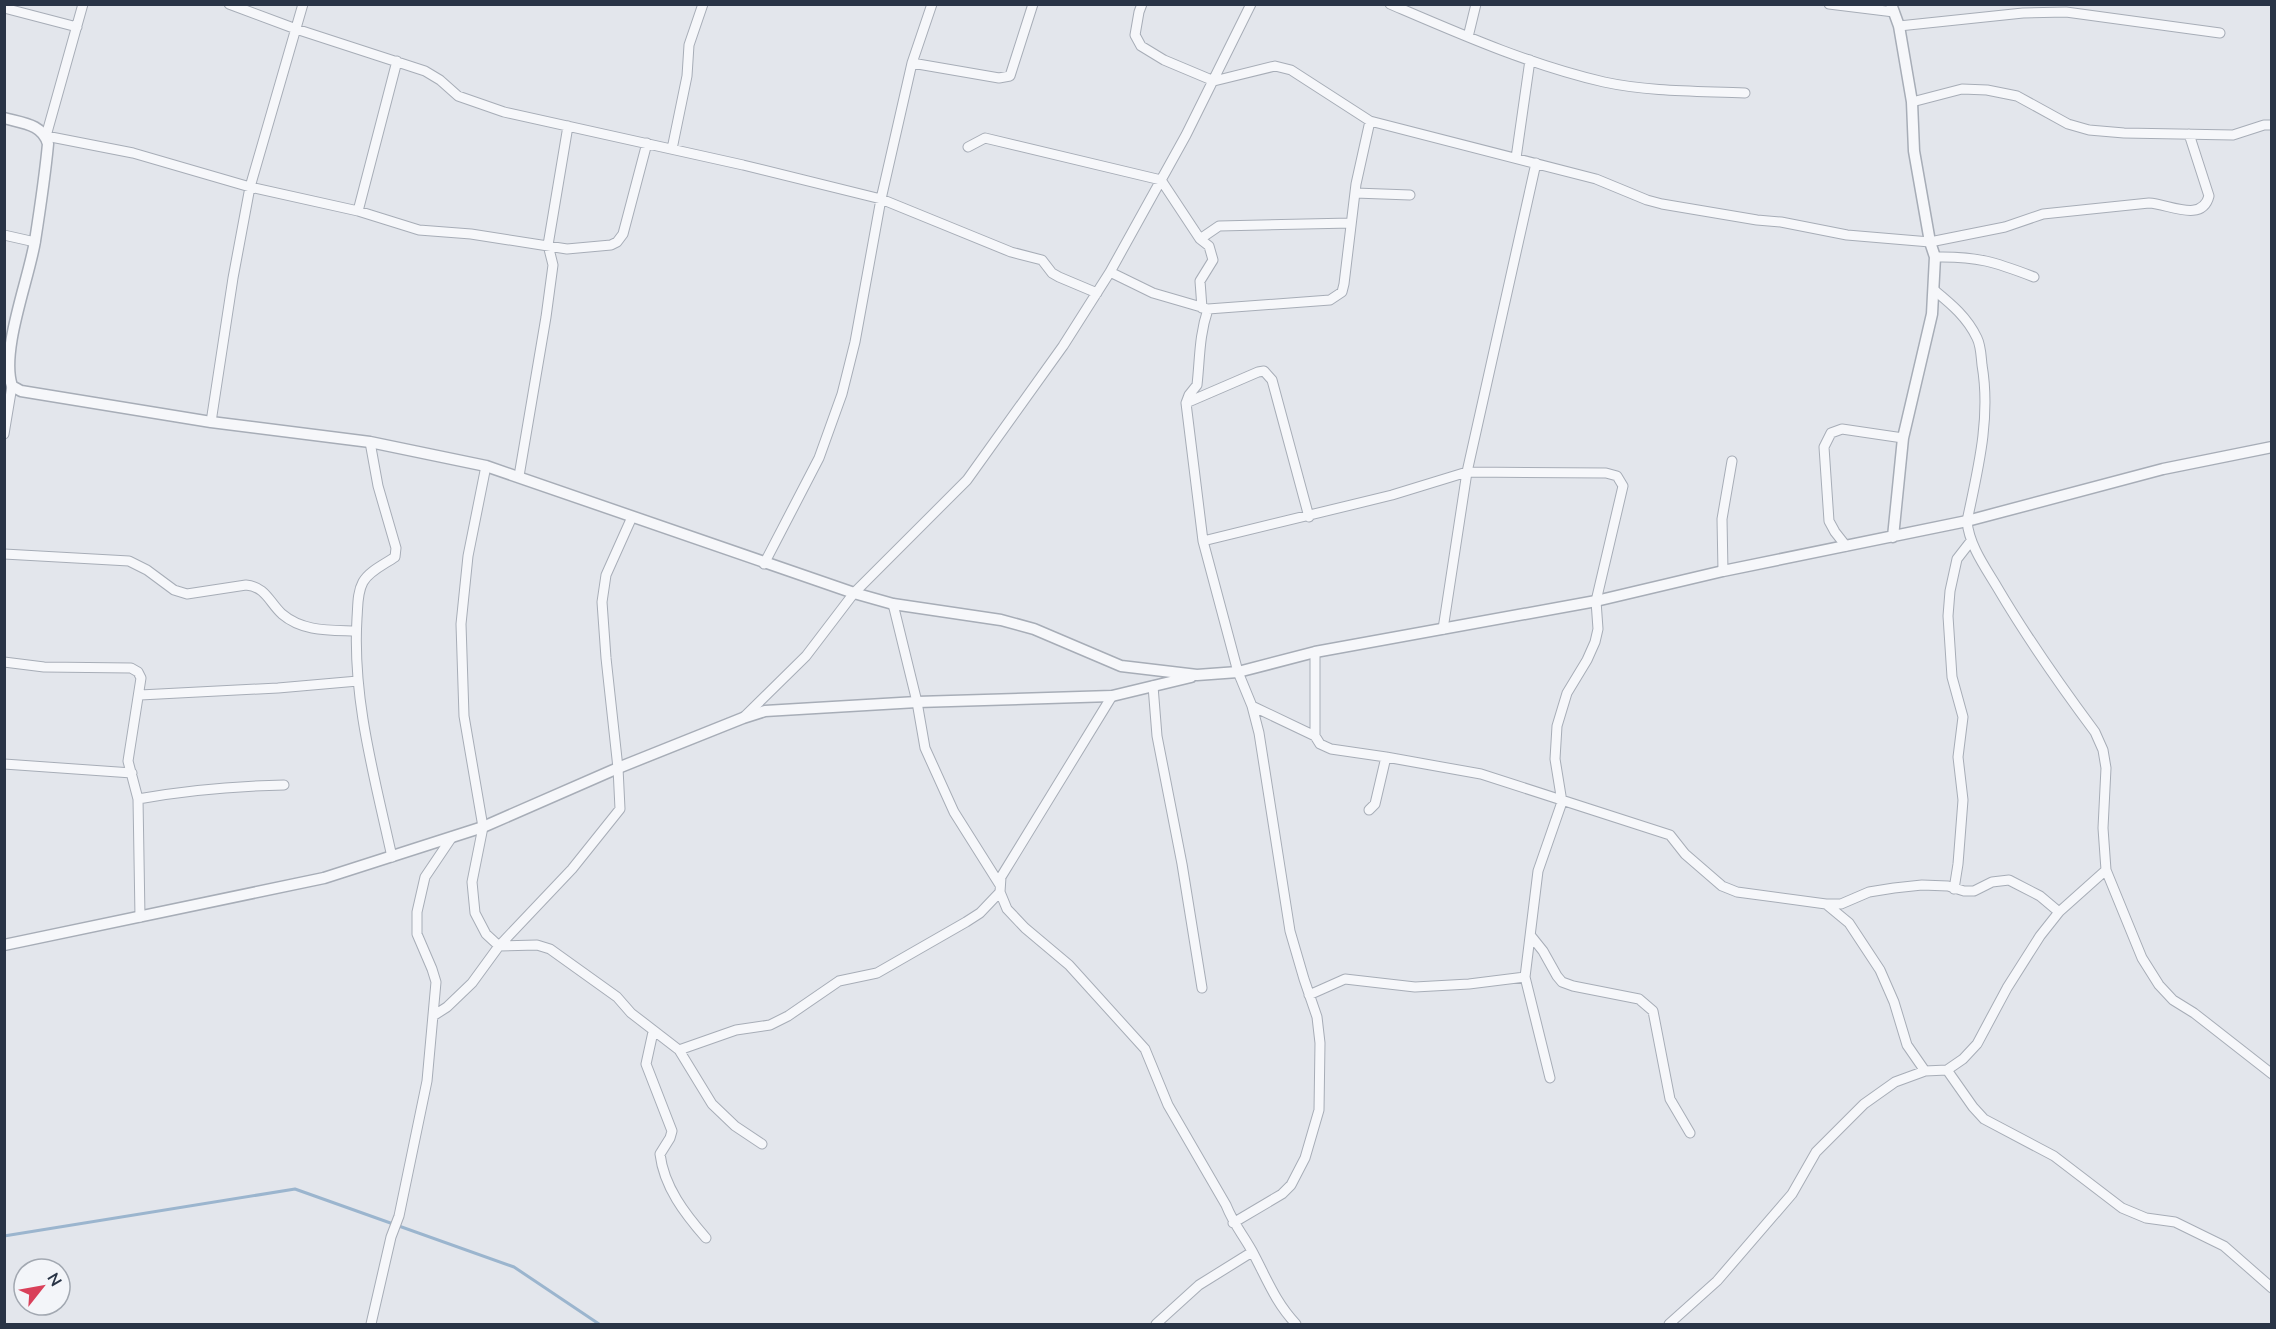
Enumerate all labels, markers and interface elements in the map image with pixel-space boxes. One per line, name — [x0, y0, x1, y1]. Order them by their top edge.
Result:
north arrow — [12, 1257, 72, 1317]
text: N — [41, 1269, 67, 1291]

